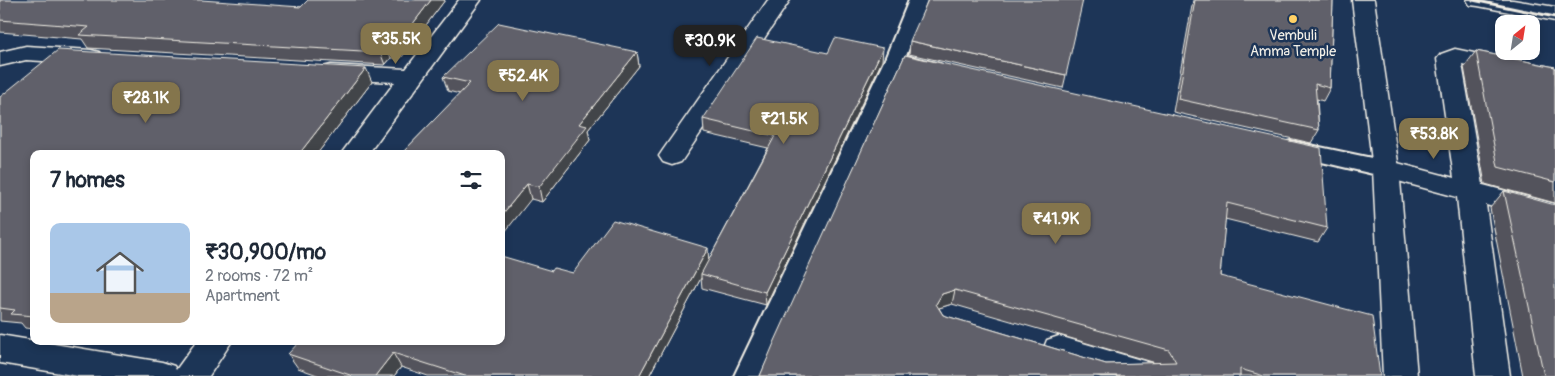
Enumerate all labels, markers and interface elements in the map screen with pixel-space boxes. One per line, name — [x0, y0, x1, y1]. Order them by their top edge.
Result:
marker: Vembuli Amma Temple — [1287, 13, 1299, 25]
north arrow — [1495, 15, 1540, 60]
map controls — [1495, 15, 1540, 60]
pin: ₹35.5K — [355, 22, 437, 65]
pin: ₹30.9K — [669, 24, 751, 67]
place label: Vembuli Amma Temple — [1250, 27, 1336, 60]
text: ₹35.5K — [371, 29, 421, 49]
text: ₹30.9K — [685, 31, 735, 51]
pin: ₹52.4K — [482, 59, 564, 102]
text: ₹52.4K — [498, 66, 548, 86]
pin: ₹28.1K — [105, 82, 187, 124]
text: ₹28.1K — [123, 88, 169, 108]
pin: ₹21.5K — [743, 102, 825, 145]
text: ₹21.5K — [761, 109, 807, 129]
pin: ₹53.8K — [1393, 118, 1475, 160]
text: ₹53.8K — [1410, 124, 1458, 144]
icon: filters — [457, 166, 485, 194]
text: 7 homes — [50, 167, 125, 194]
pin: ₹41.9K — [1015, 202, 1097, 245]
text: ₹41.9K — [1033, 209, 1079, 229]
text: ₹30,900/mo — [205, 239, 326, 266]
icon: home — [90, 243, 150, 303]
text: 2 rooms · 72 m² — [205, 266, 313, 286]
text: Apartment — [205, 286, 280, 306]

